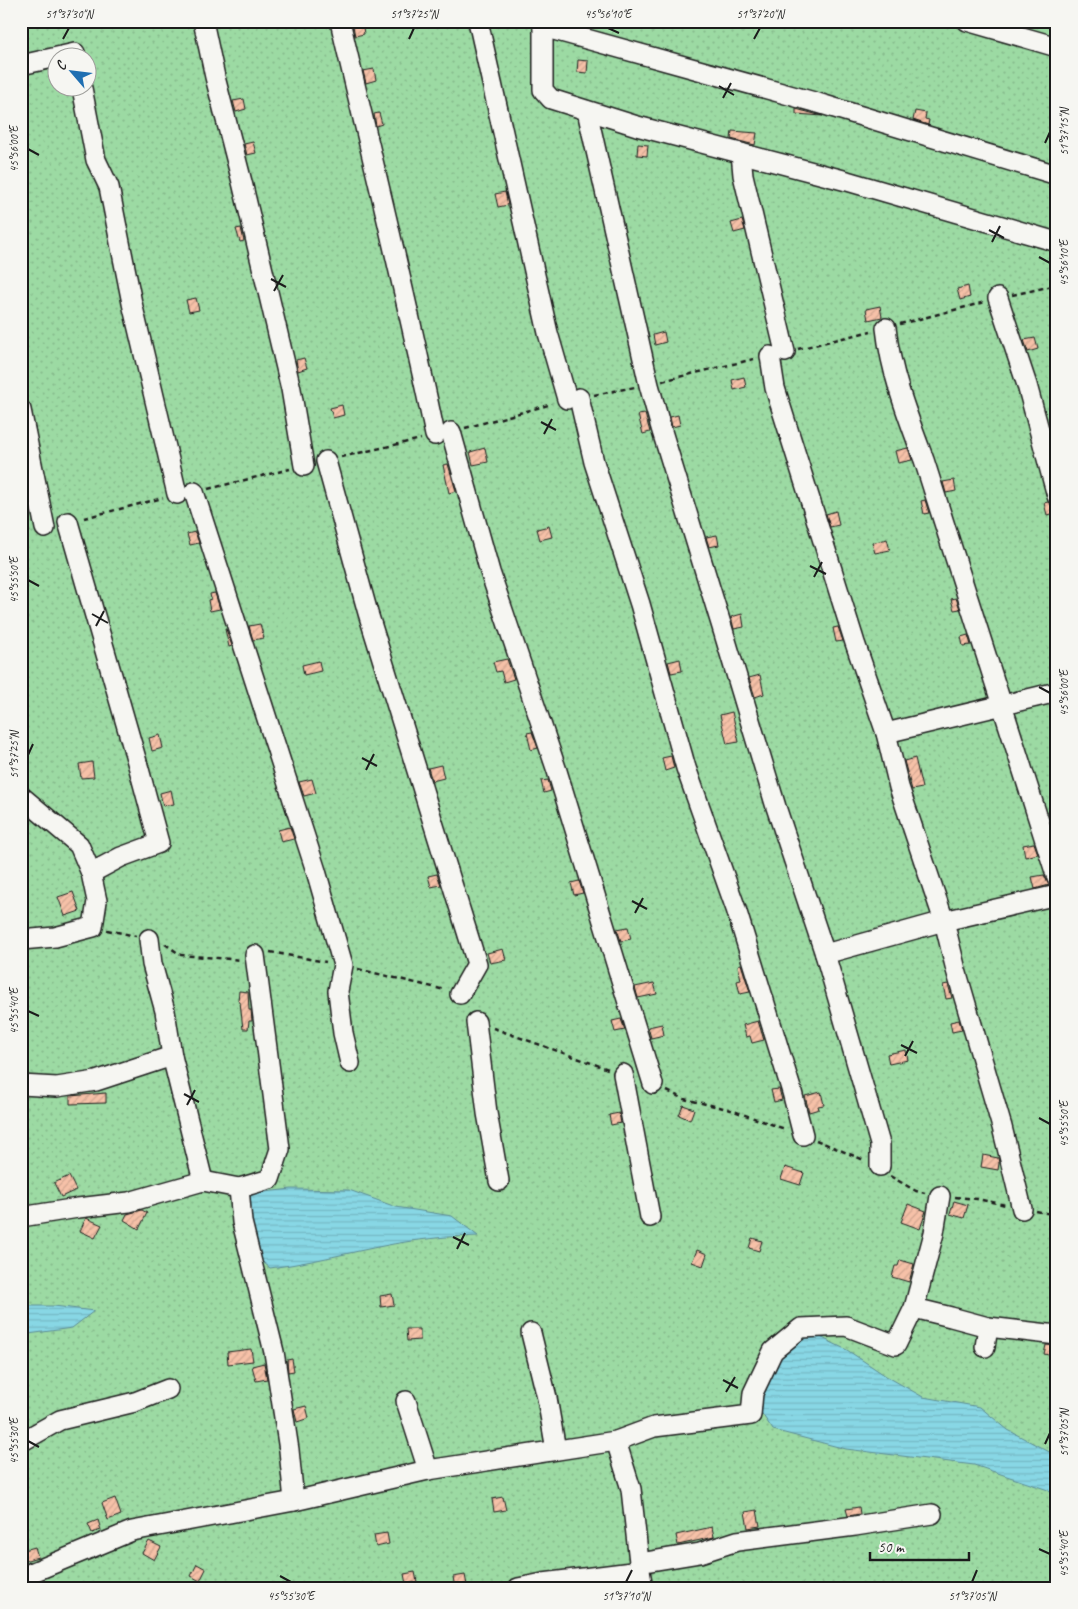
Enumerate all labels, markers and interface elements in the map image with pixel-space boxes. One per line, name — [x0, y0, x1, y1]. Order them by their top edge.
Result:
text: 51°37'30"N — [45, 6, 94, 22]
text: 51°37'25"N — [390, 6, 439, 22]
text: 45°56'10"E — [585, 6, 633, 22]
text: 51°37'20"N — [736, 6, 785, 22]
north arrow — [48, 48, 98, 98]
text: С — [52, 57, 71, 73]
text: 51°37'15"N — [1056, 107, 1072, 156]
text: 45°56'00"E — [6, 124, 22, 172]
text: 45°56'10"E — [1056, 238, 1072, 286]
text: 45°55'50"E — [6, 555, 22, 603]
text: 45°56'00"E — [1056, 668, 1072, 716]
text: 51°37'25"N — [6, 730, 22, 779]
text: 45°55'40"E — [6, 986, 22, 1034]
text: 45°55'50"E — [1056, 1099, 1072, 1147]
text: 51°37'05"N — [1056, 1408, 1072, 1457]
text: 45°55'30"E — [6, 1416, 22, 1464]
scale bar — [870, 1529, 969, 1561]
text: 45°55'40"E — [1056, 1529, 1072, 1577]
text: 50 m — [878, 1538, 905, 1557]
text: 45°55'30"E — [268, 1588, 316, 1604]
text: 51°37'10"N — [602, 1588, 651, 1604]
text: 51°37'05"N — [948, 1588, 997, 1604]

